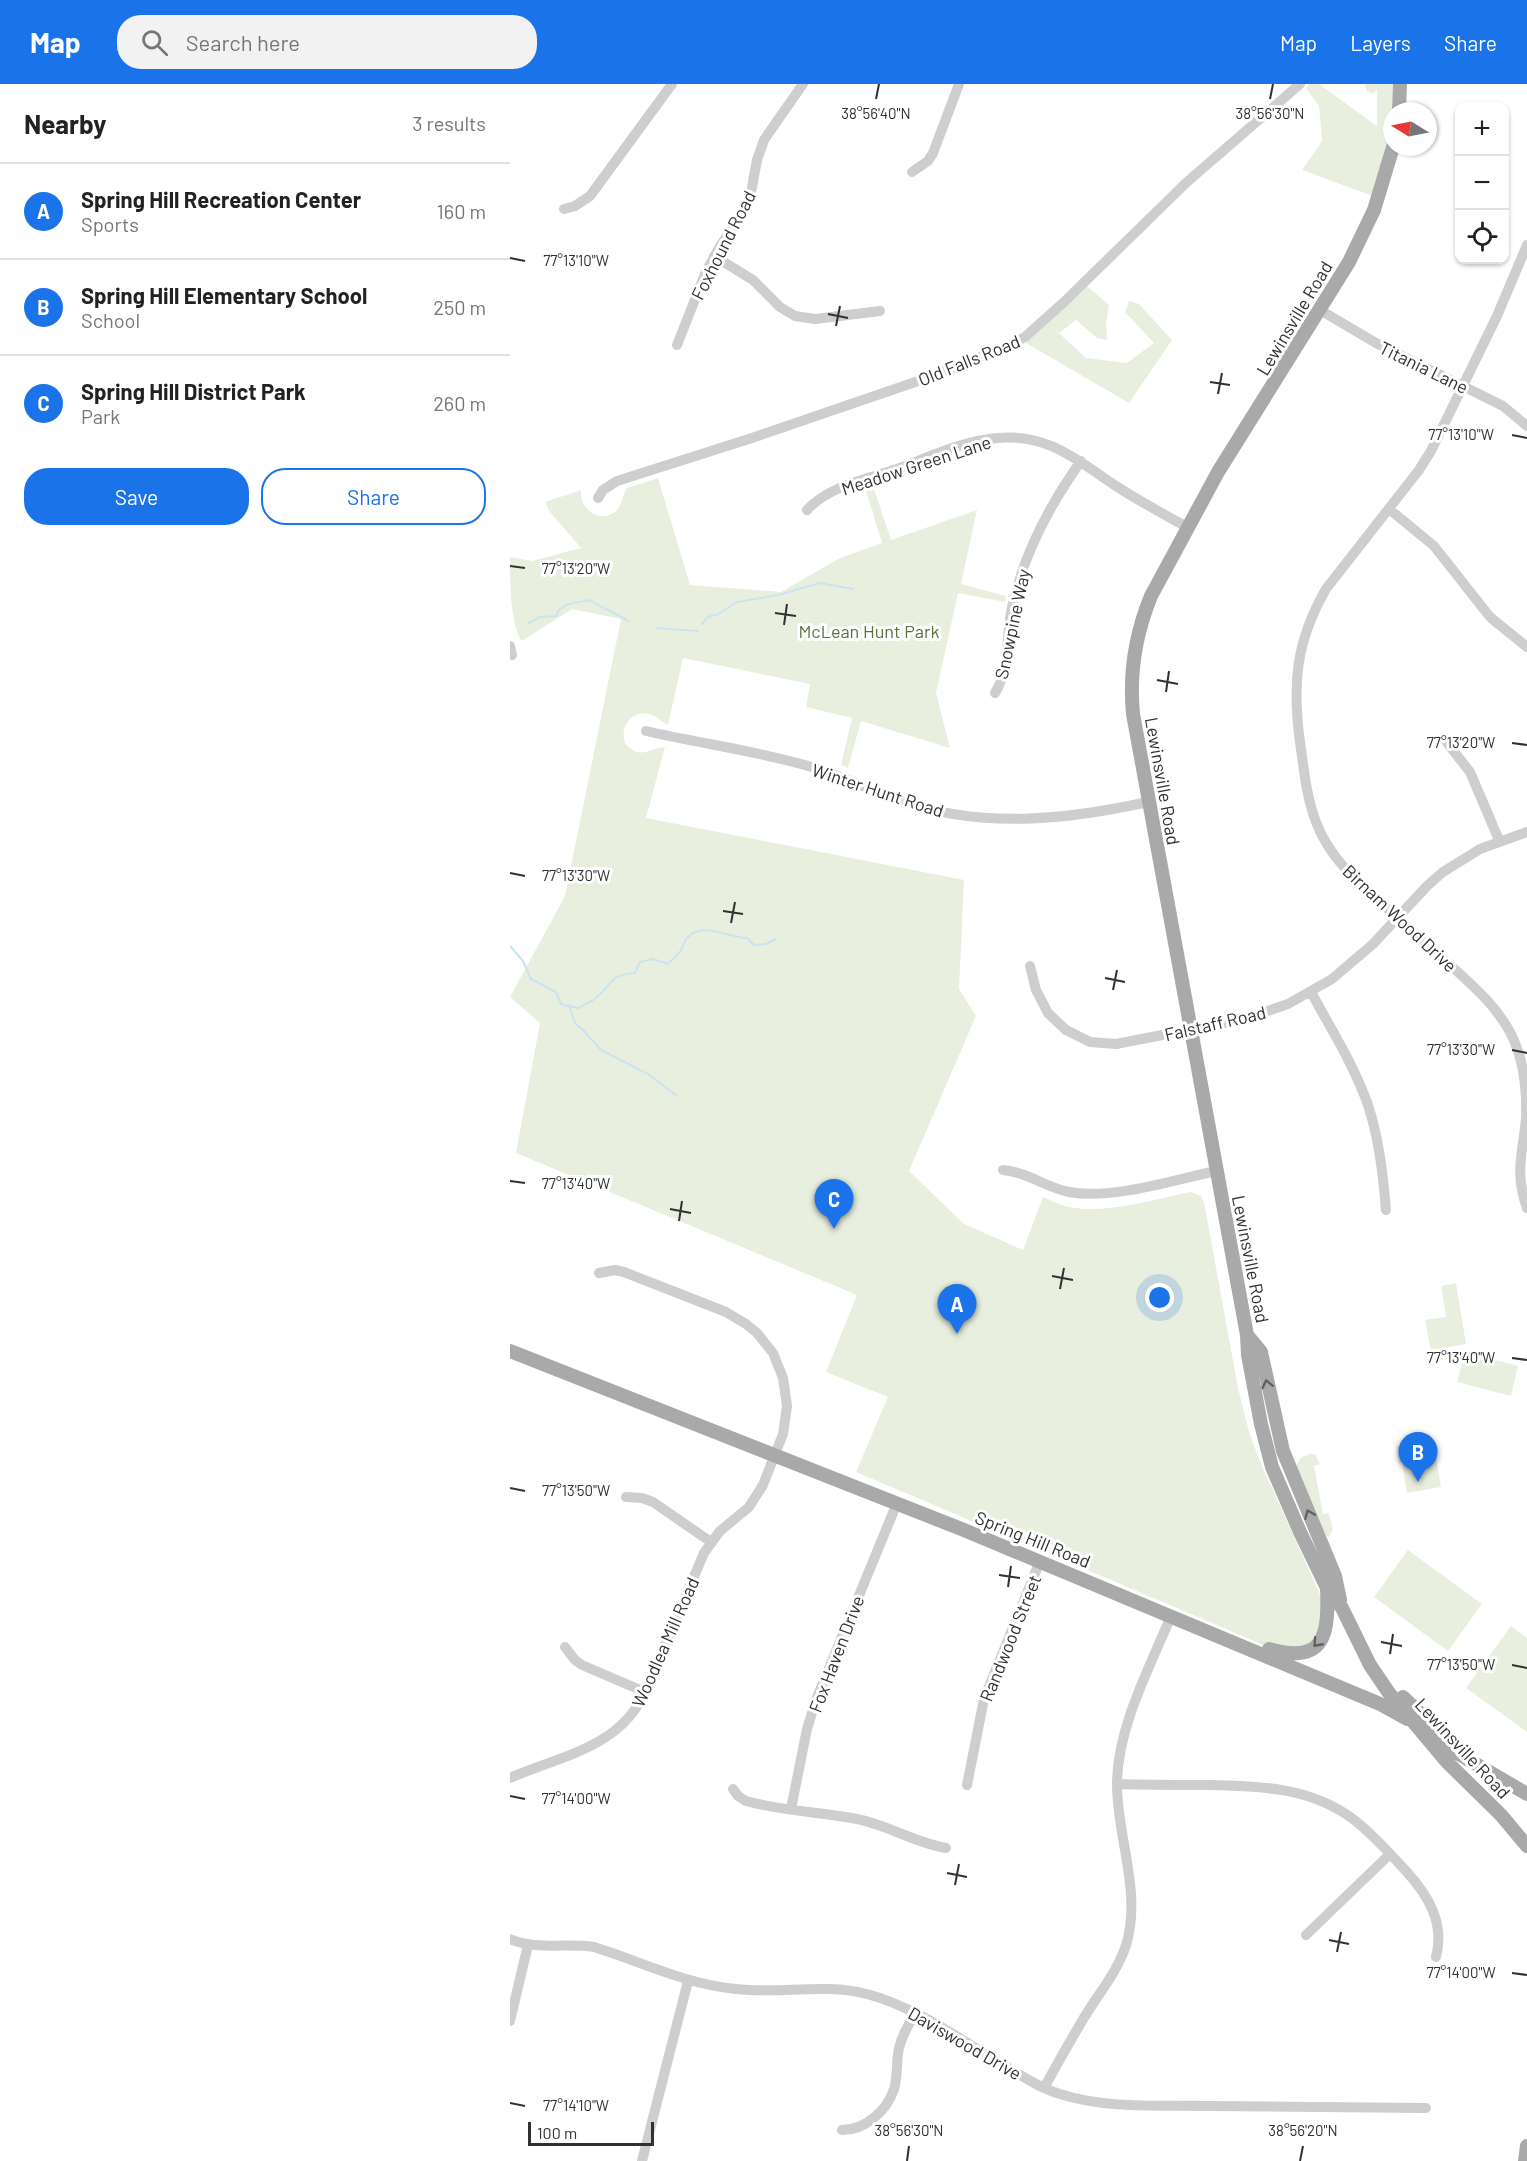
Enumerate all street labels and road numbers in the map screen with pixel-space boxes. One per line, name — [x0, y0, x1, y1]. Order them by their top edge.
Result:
street label: Foxhound Road — [686, 187, 760, 303]
street label: Lewinsville Road — [1251, 257, 1337, 379]
street label: Old Falls Road — [915, 330, 1023, 390]
street label: Titania Lane — [1376, 336, 1472, 398]
street label: Meadow Green Lane — [838, 430, 994, 500]
street label: Snowpine Way — [990, 567, 1034, 681]
street label: Lewinsville Road — [1141, 715, 1185, 847]
street label: Winter Hunt Road — [809, 758, 947, 822]
street label: Birnam Wood Drive — [1338, 860, 1462, 976]
street label: Falstaff Road — [1162, 1001, 1268, 1045]
street label: Lewinsville Road — [1228, 1193, 1274, 1325]
street label: Spring Hill Road — [972, 1506, 1094, 1572]
street label: Randwood Street — [975, 1572, 1045, 1704]
street label: Woodlea Mill Road — [626, 1574, 704, 1710]
street label: Fox Haven Drive — [804, 1592, 868, 1716]
street label: Lewinsville Road — [1411, 1693, 1515, 1803]
street label: Daviswood Drive — [904, 2002, 1026, 2084]

